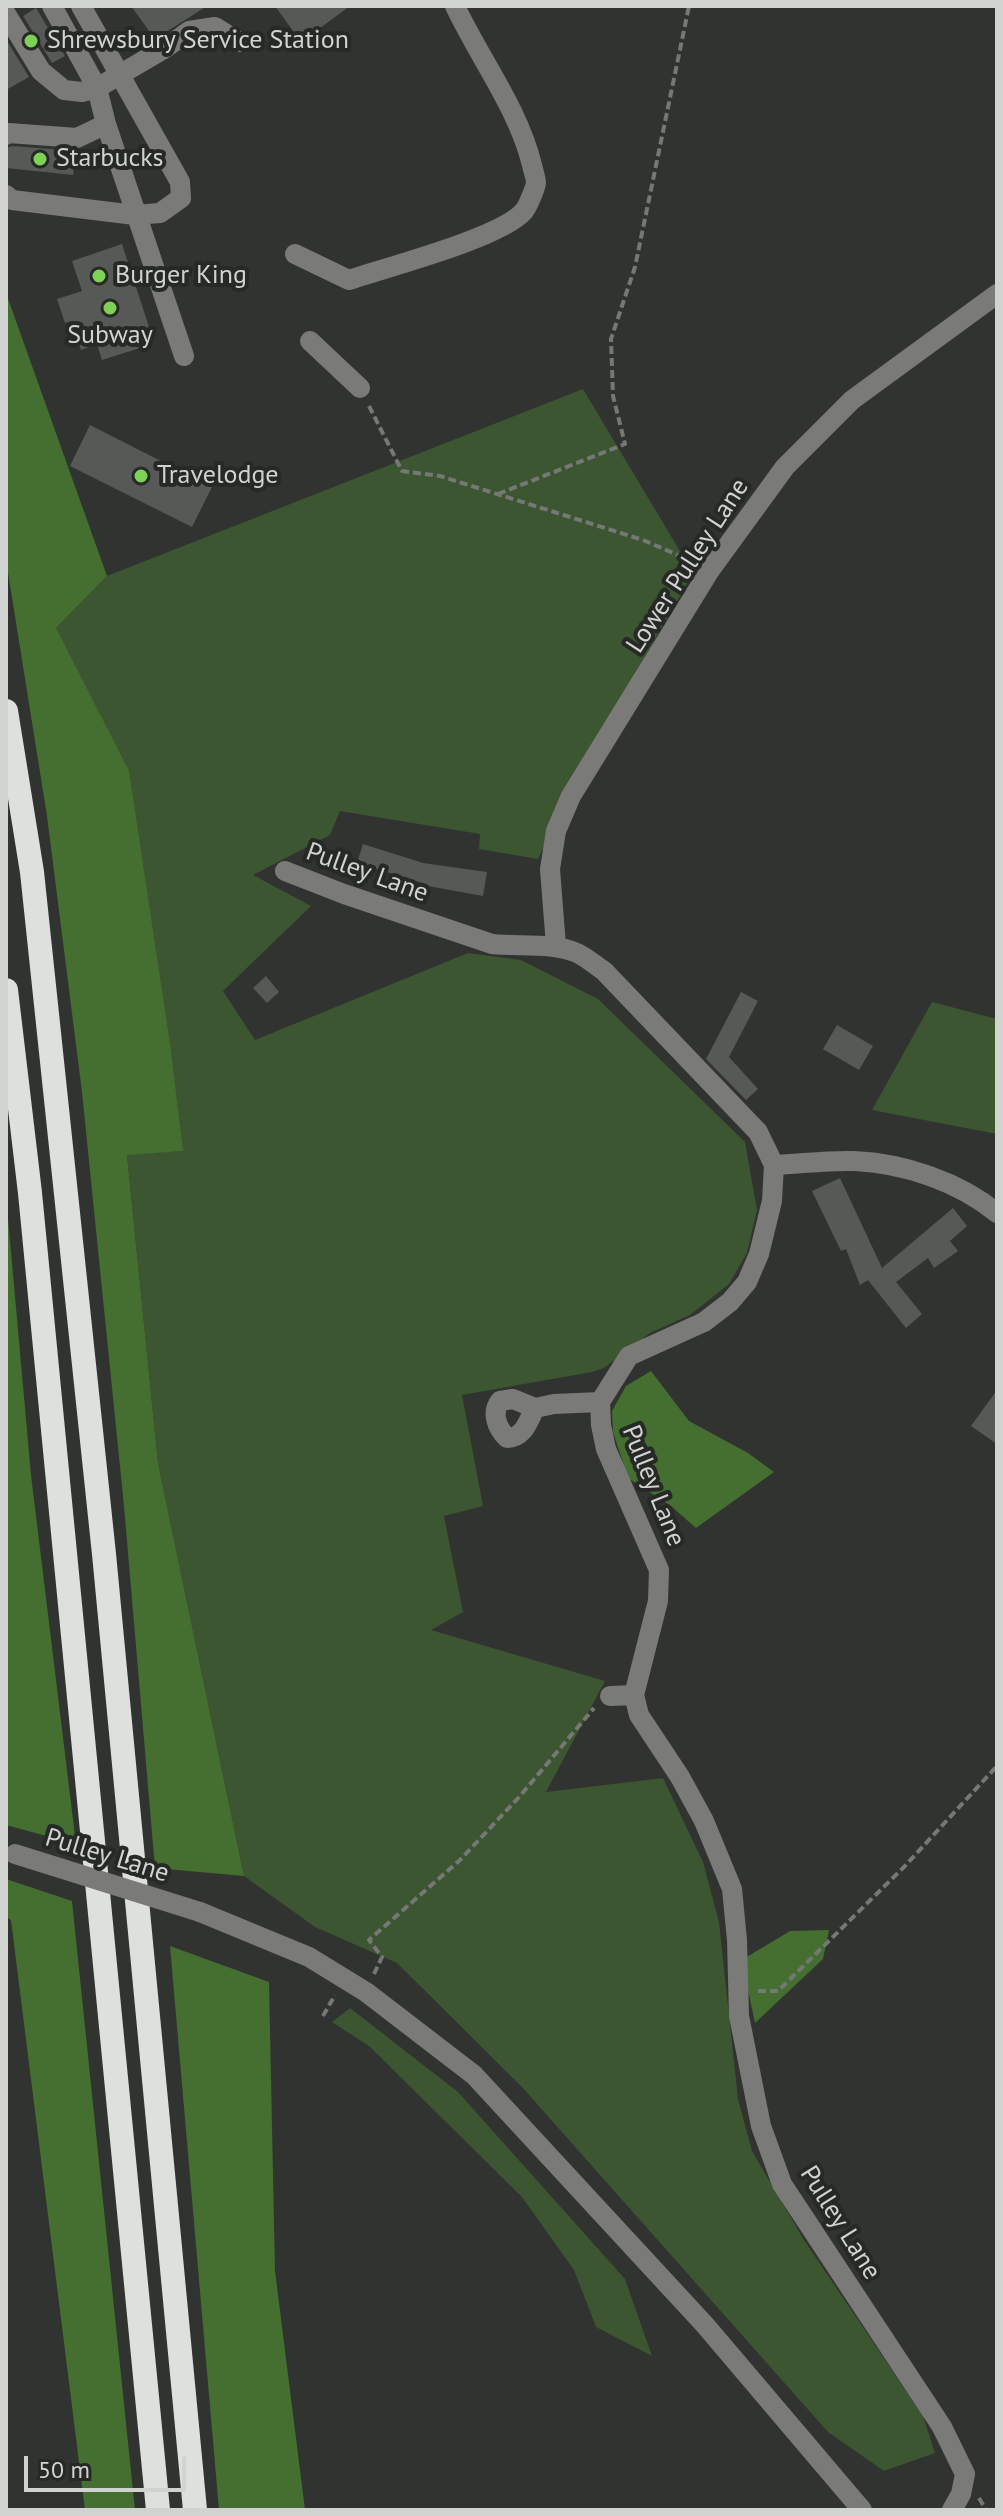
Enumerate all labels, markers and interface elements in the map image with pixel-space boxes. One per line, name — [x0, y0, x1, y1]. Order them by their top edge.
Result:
place label: Shrewsbury Service Station — [47, 25, 349, 57]
marker: Shrewsbury Service Station — [22, 32, 40, 50]
place label: Starbucks — [56, 143, 164, 175]
marker: Starbucks — [31, 150, 49, 168]
place label: Burger King — [115, 260, 247, 292]
marker: Burger King — [90, 267, 108, 285]
marker: Subway — [101, 299, 119, 317]
place label: Subway — [67, 320, 153, 352]
place label: Travelodge — [157, 460, 279, 492]
marker: Travelodge — [132, 467, 150, 485]
street label: Lower Pulley Lane — [620, 473, 756, 659]
street label: Pulley Lane — [302, 836, 432, 910]
street label: Pulley Lane — [615, 1421, 691, 1551]
street label: Pulley Lane — [41, 1822, 173, 1890]
street label: Pulley Lane — [793, 2161, 887, 2285]
scale bar — [28, 2440, 190, 2490]
text: 50 m — [38, 2454, 90, 2485]

